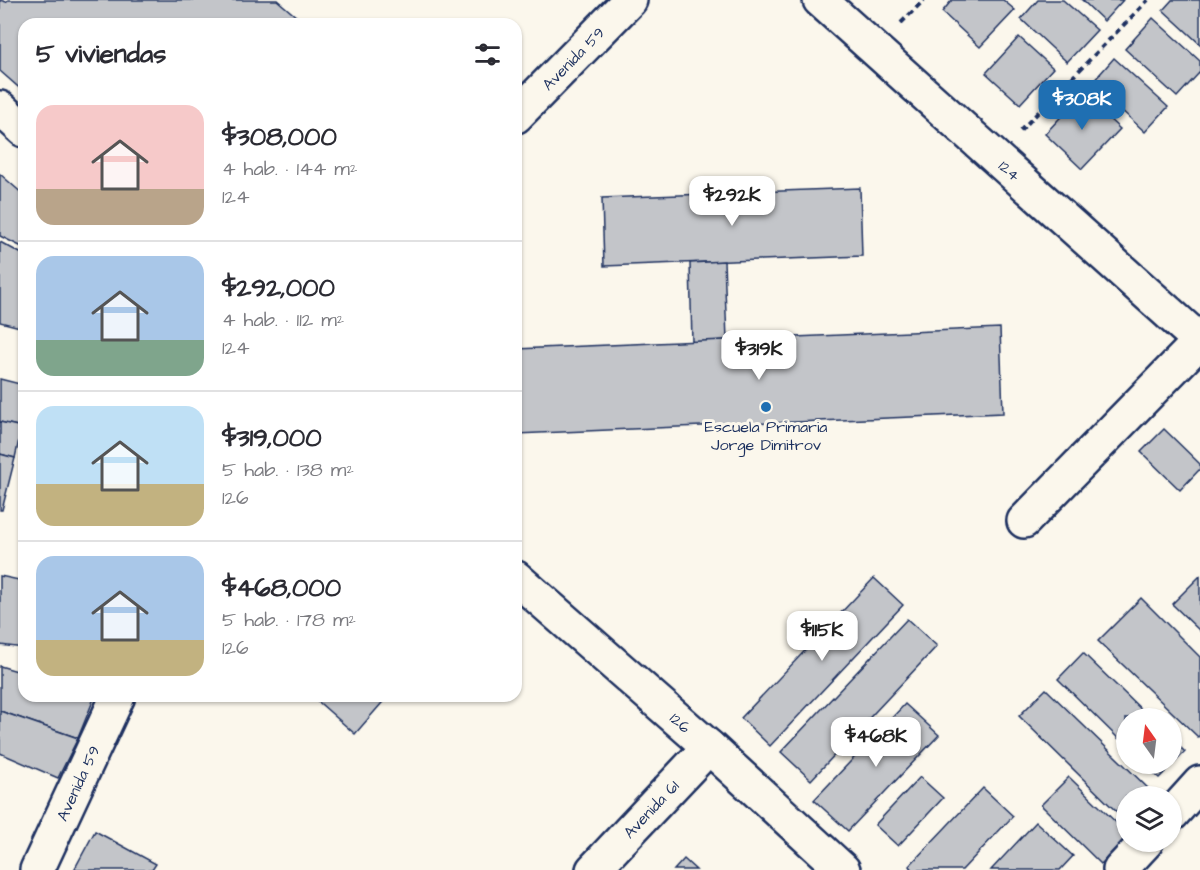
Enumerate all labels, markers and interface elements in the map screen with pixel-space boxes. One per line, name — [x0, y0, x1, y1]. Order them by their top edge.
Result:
street label: Avenida 59 — [537, 22, 610, 95]
text: 5 viviendas — [36, 36, 166, 72]
icon: filters — [471, 38, 504, 71]
pin: $308K — [1040, 80, 1124, 131]
text: $308K — [1052, 85, 1112, 113]
text: $308,000 — [222, 119, 337, 155]
icon: home — [84, 129, 156, 201]
text: 4 hab. · 144 m² — [222, 155, 357, 183]
street label: 124 — [994, 155, 1025, 187]
pin: $292K — [690, 176, 774, 227]
text: $292K — [703, 181, 761, 209]
text: 124 — [222, 183, 250, 211]
text: $292,000 — [222, 270, 335, 306]
icon: home — [84, 280, 156, 352]
text: 4 hab. · 112 m² — [222, 306, 344, 334]
pin: $319K — [717, 330, 801, 381]
text: 124 — [222, 334, 250, 362]
text: $319K — [735, 335, 783, 363]
marker: Escuela Primaria Jorge Dimitrov — [759, 400, 773, 414]
place label: Escuela Primaria Jorge Dimitrov — [705, 416, 827, 457]
text: $319,000 — [222, 420, 322, 456]
icon: home — [84, 430, 156, 502]
text: 5 hab. · 138 m² — [222, 456, 354, 484]
text: 126 — [222, 484, 249, 512]
text: $468,000 — [222, 570, 341, 606]
icon: home — [84, 580, 156, 652]
text: 5 hab. · 178 m² — [222, 606, 356, 634]
pin: $115K — [780, 611, 864, 662]
text: $115K — [801, 616, 843, 644]
text: 126 — [222, 634, 249, 662]
street label: 126 — [665, 708, 695, 738]
north arrow — [1116, 708, 1182, 774]
map controls — [1116, 708, 1182, 852]
pin: $468K — [834, 717, 918, 768]
text: $468K — [845, 722, 907, 750]
street label: Avenida 59 — [51, 742, 105, 825]
street label: Avenida 61 — [619, 776, 684, 843]
button: layers — [1116, 786, 1182, 852]

